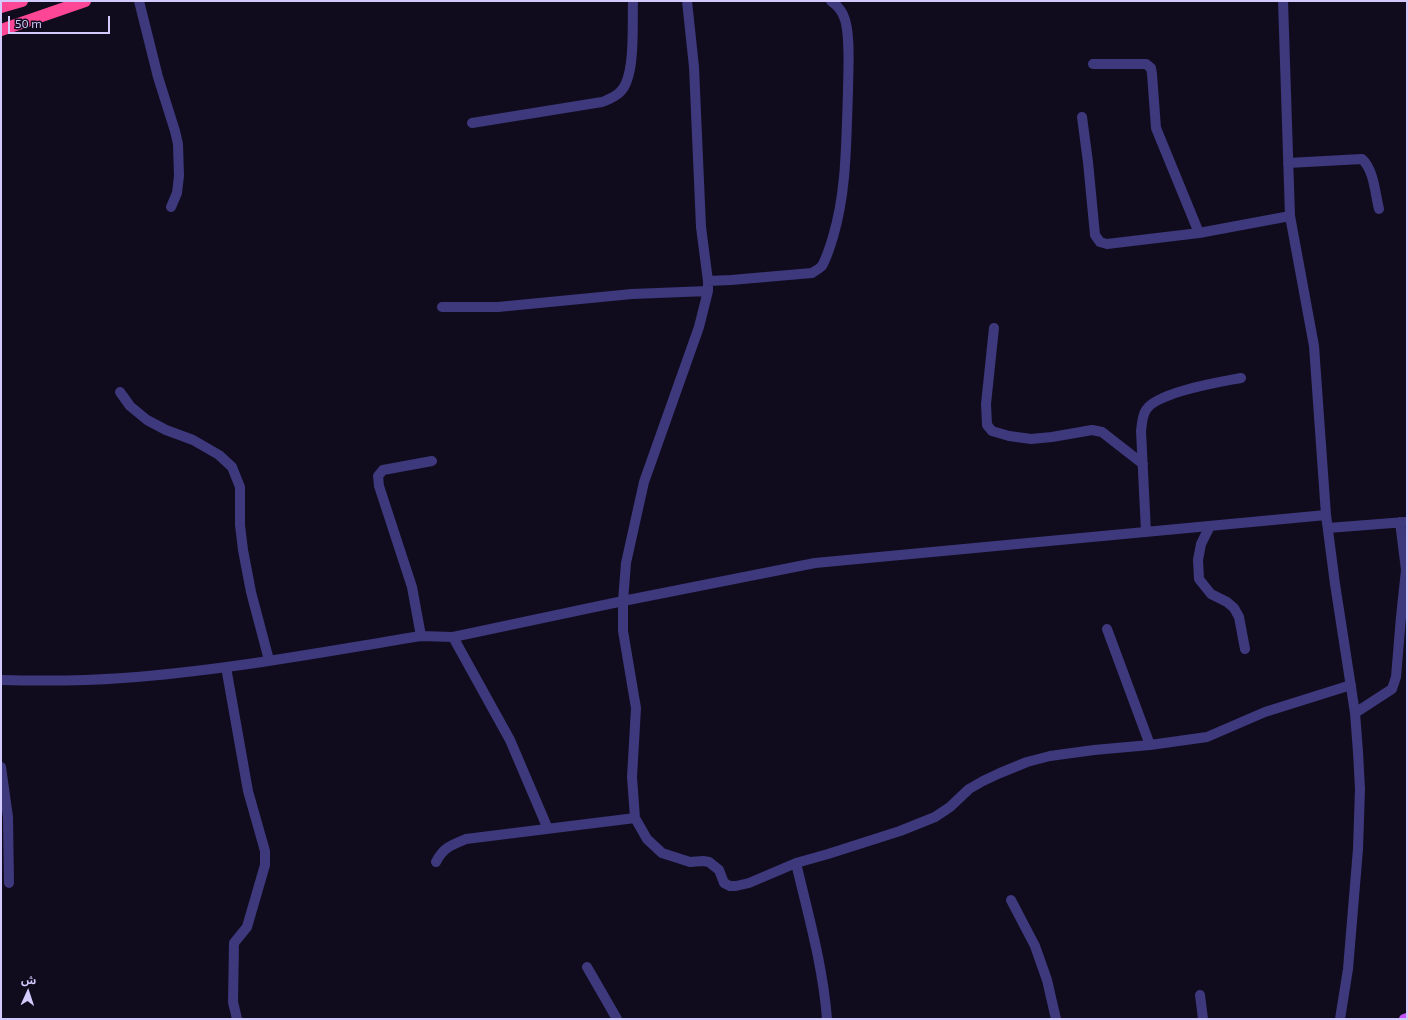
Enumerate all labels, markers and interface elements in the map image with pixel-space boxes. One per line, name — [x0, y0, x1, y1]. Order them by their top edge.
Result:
scale bar — [10, 8, 112, 34]
text: 50 m — [15, 16, 42, 30]
north arrow — [8, 972, 48, 1012]
text: ش — [21, 973, 37, 986]

